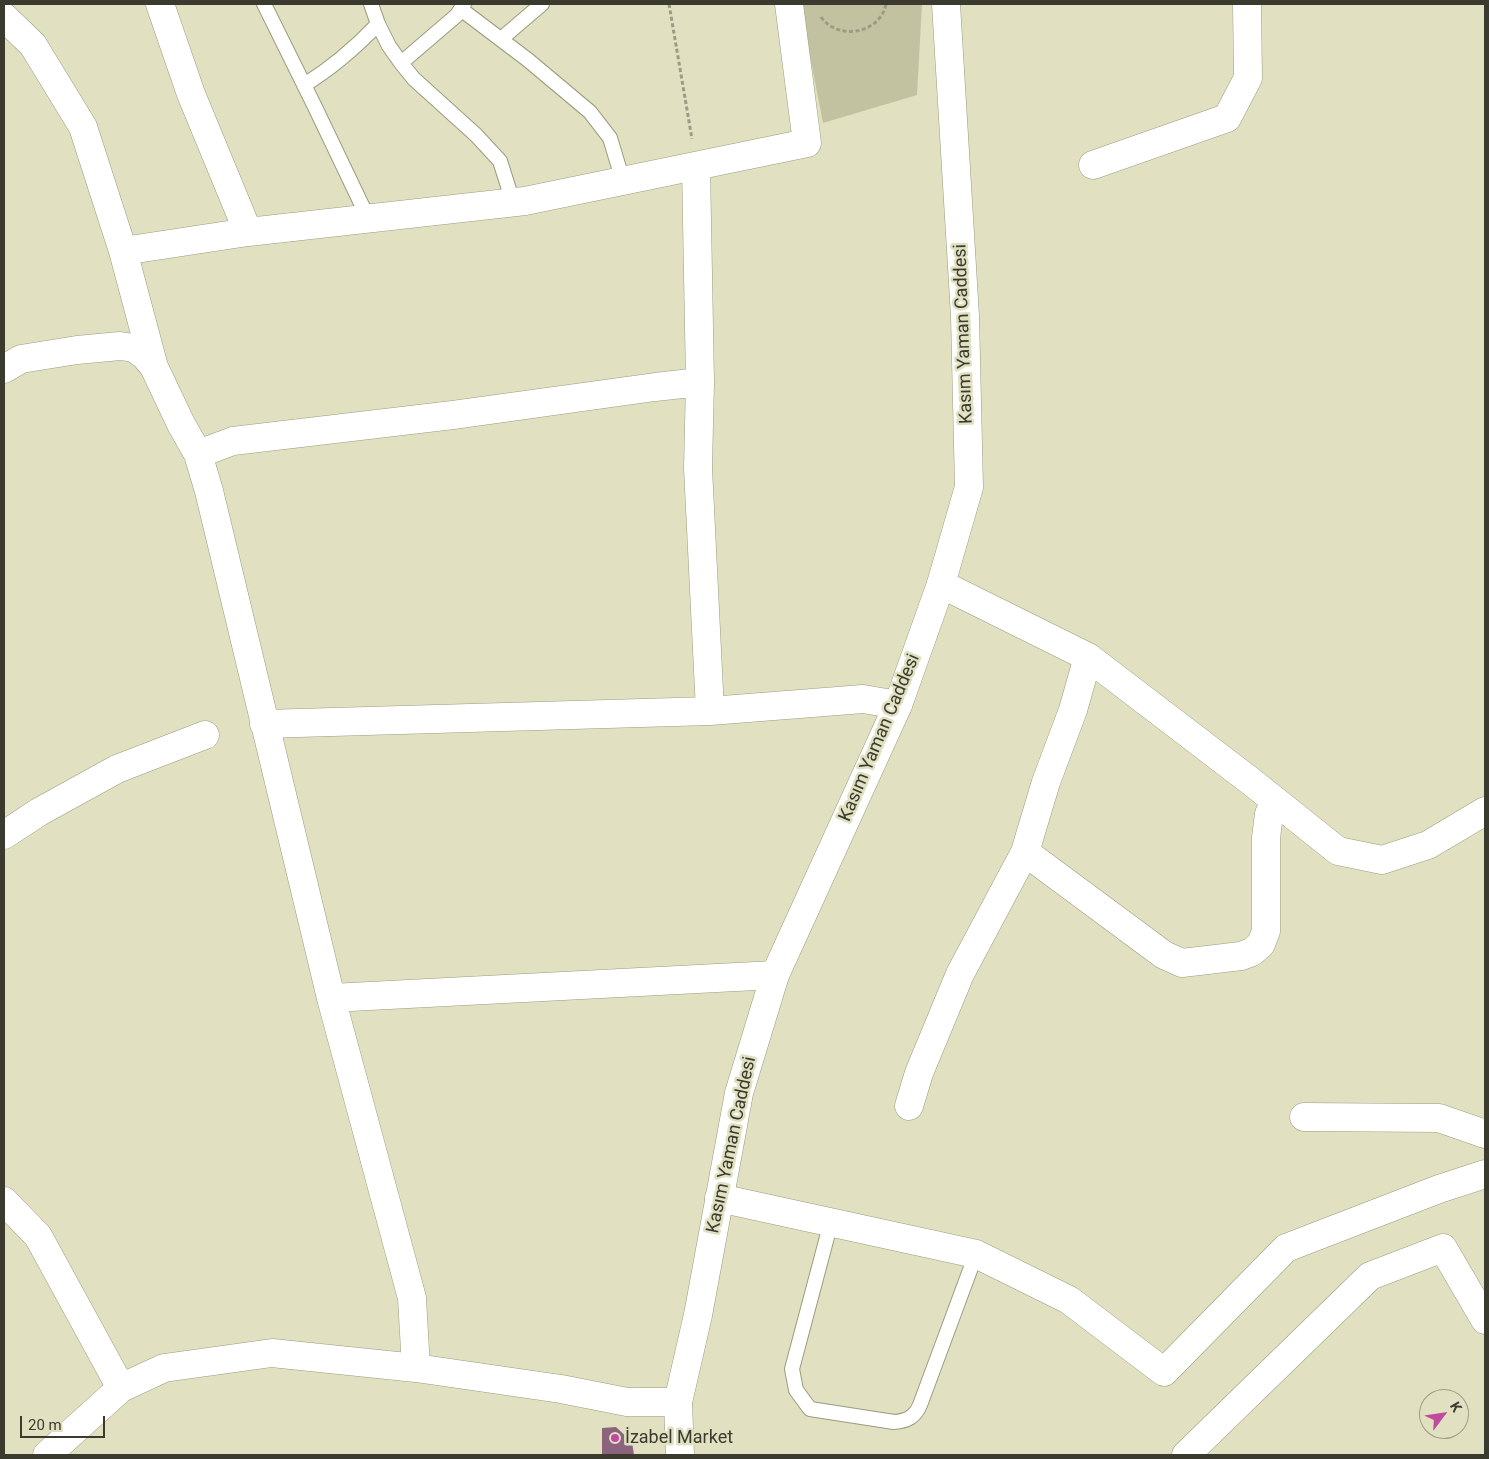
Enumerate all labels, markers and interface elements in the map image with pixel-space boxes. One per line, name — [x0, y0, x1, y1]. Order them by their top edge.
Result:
street label: Kasım Yaman Caddesi — [950, 244, 978, 424]
street label: Kasım Yaman Caddesi — [835, 651, 925, 825]
street label: Kasım Yaman Caddesi — [703, 1055, 761, 1235]
north arrow — [1419, 1389, 1469, 1439]
text: K — [1447, 1399, 1465, 1415]
scale bar — [22, 1406, 108, 1438]
text: 20 m — [28, 1416, 62, 1434]
place label: İzabel Market — [625, 1427, 733, 1449]
marker: İzabel Market — [609, 1432, 621, 1444]

